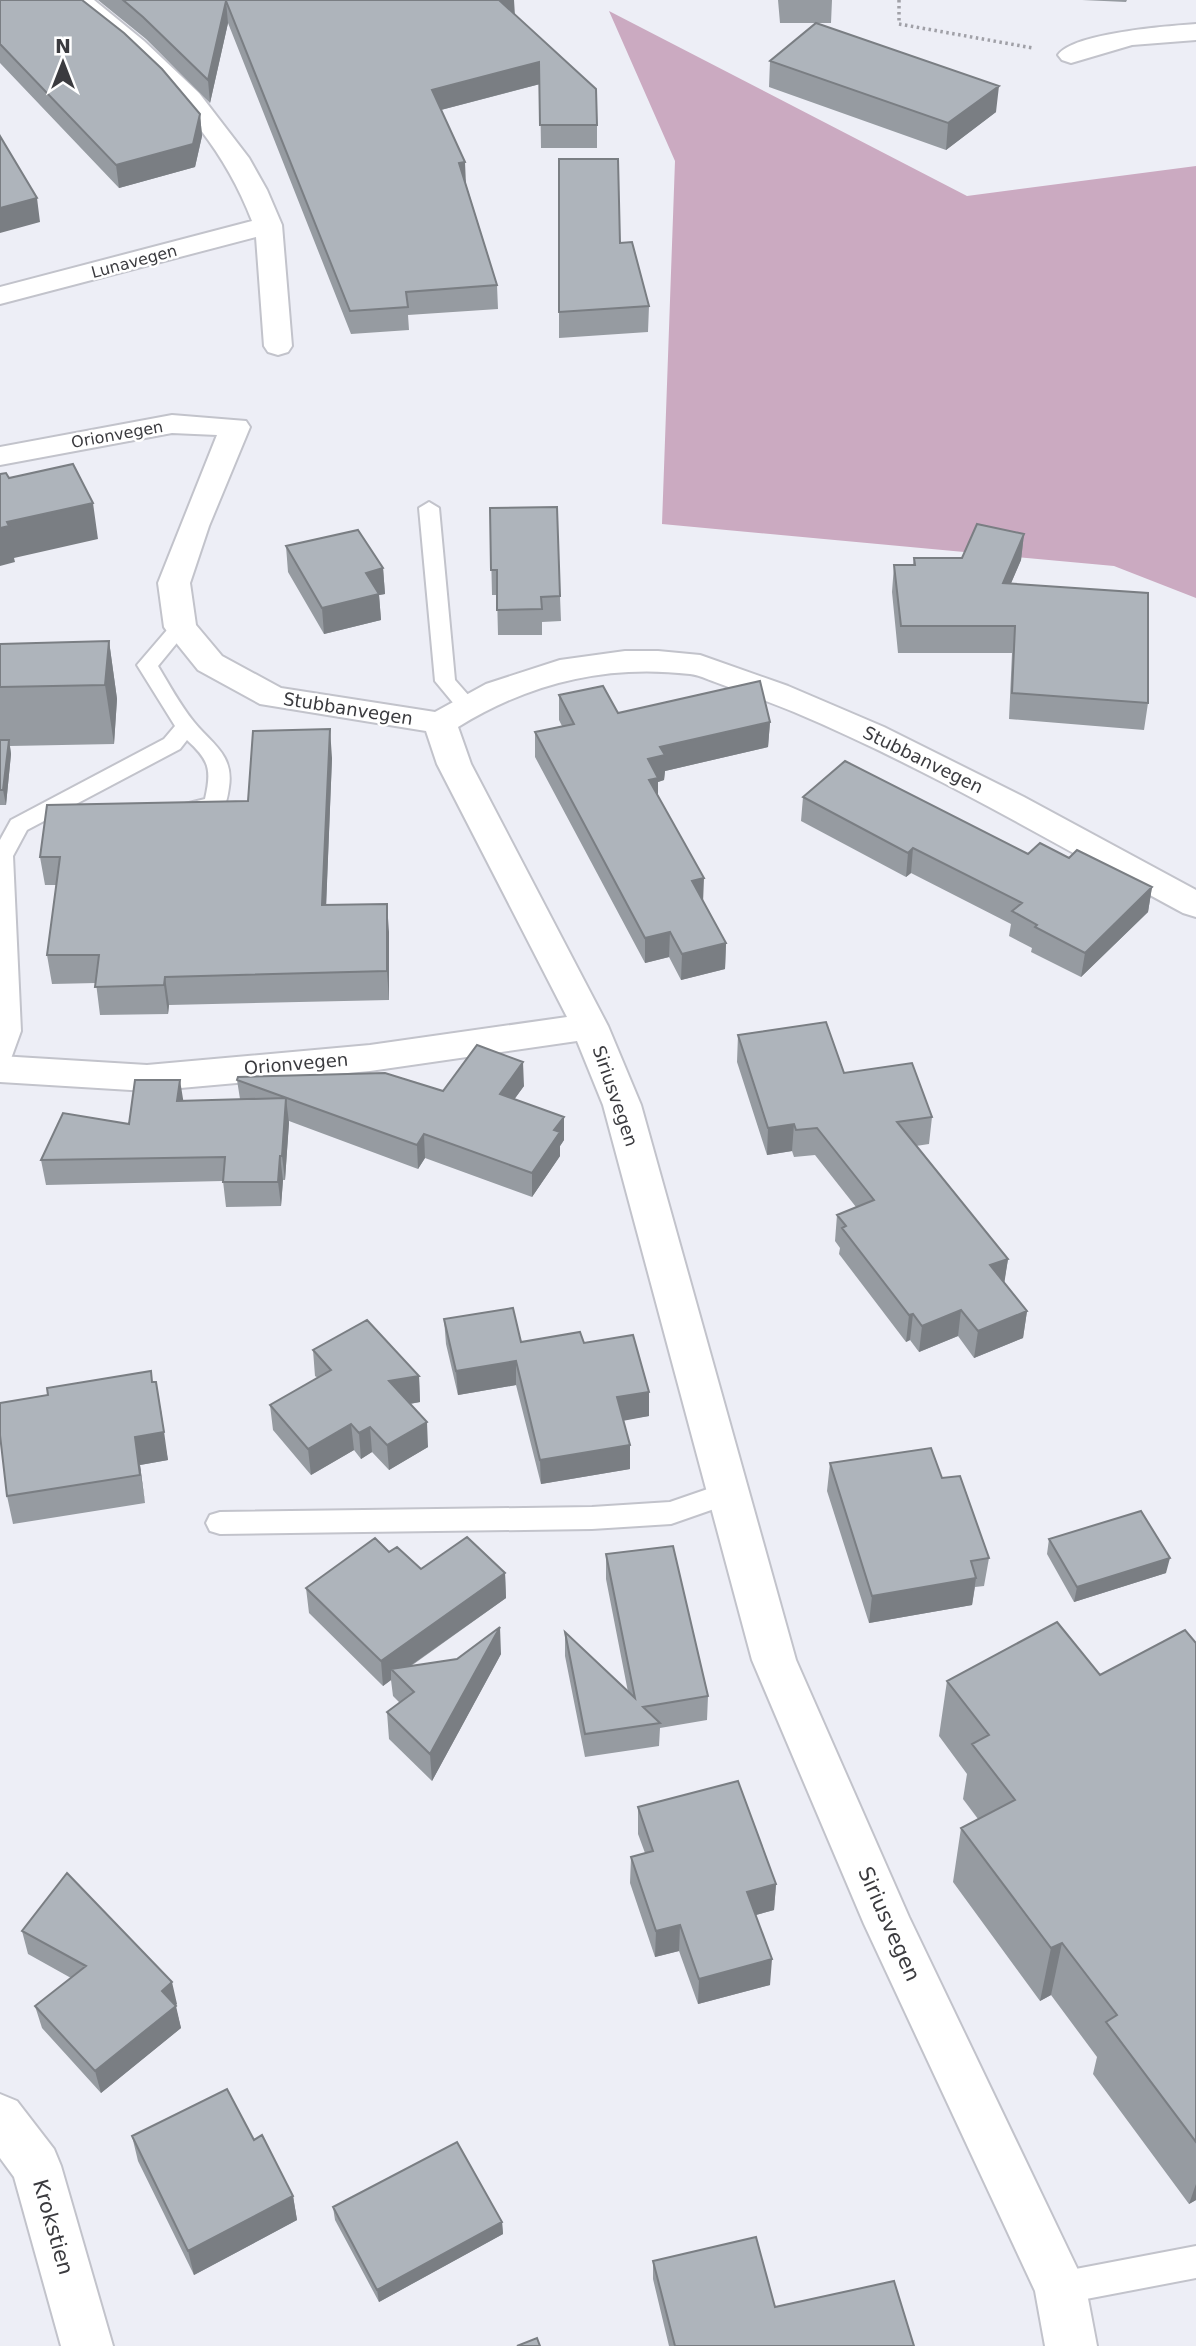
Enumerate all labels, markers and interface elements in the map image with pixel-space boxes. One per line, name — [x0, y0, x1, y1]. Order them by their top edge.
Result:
north arrow — [28, 28, 98, 98]
text: N — [55, 35, 71, 57]
street label: Lunavegen — [89, 241, 179, 282]
street label: Orionvegen — [70, 417, 165, 452]
street label: Stubbanvegen — [282, 688, 414, 729]
street label: Stubbanvegen — [860, 721, 987, 798]
street label: Siriusvegen — [588, 1043, 643, 1149]
street label: Orionvegen — [243, 1048, 349, 1079]
street label: Siriusvegen — [853, 1863, 925, 1985]
street label: Krokstien — [28, 2176, 78, 2278]

